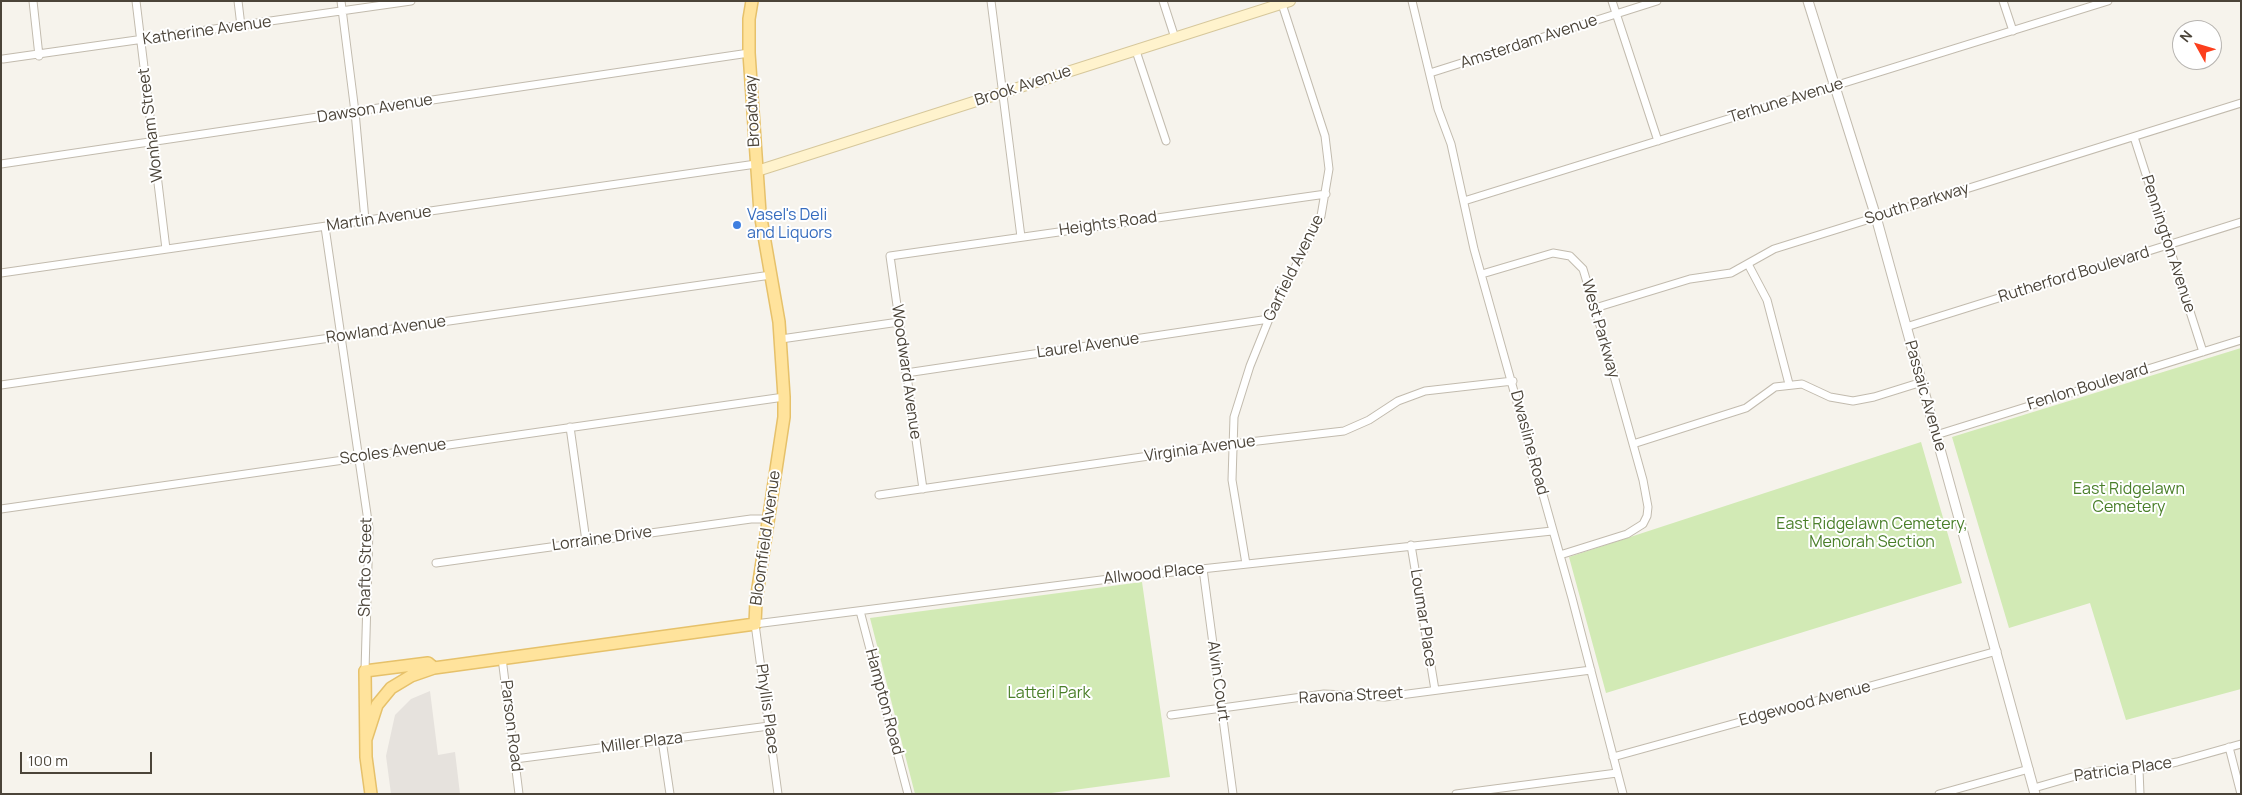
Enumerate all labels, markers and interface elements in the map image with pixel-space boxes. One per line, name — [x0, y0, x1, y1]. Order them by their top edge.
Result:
street label: Amsterdam Avenue — [1458, 11, 1600, 73]
street label: Katherine Avenue — [141, 12, 273, 50]
north arrow — [2172, 20, 2222, 70]
text: N — [2175, 26, 2196, 46]
street label: Brook Avenue — [972, 61, 1074, 111]
street label: Wonham Street — [134, 67, 168, 183]
street label: Terhune Avenue — [1726, 74, 1846, 128]
street label: Broadway — [742, 75, 764, 147]
street label: Dawson Avenue — [316, 90, 434, 128]
street label: Pennington Avenue — [2137, 173, 2199, 315]
street label: South Parkway — [1862, 179, 1972, 229]
street label: Martin Avenue — [325, 202, 433, 236]
place label: Vasel's Deli and Liquors — [747, 206, 832, 244]
street label: Heights Road — [1058, 208, 1158, 240]
street label: Garfield Avenue — [1260, 212, 1328, 324]
marker: Vasel's Deli and Liquors — [731, 219, 743, 231]
street label: Rutherford Boulevard — [1996, 243, 2152, 307]
street label: West Parkway — [1577, 277, 1623, 381]
street label: Woodward Avenue — [887, 303, 925, 441]
street label: Rowland Avenue — [325, 312, 447, 348]
street label: Laurel Avenue — [1036, 329, 1140, 363]
street label: Passaic Avenue — [1900, 338, 1950, 454]
street label: Fenlon Boulevard — [2025, 359, 2151, 415]
street label: Dwasline Road — [1506, 389, 1552, 497]
street label: Virginia Avenue — [1143, 432, 1257, 466]
street label: Scoles Avenue — [338, 435, 448, 469]
street label: Bloomfield Avenue — [747, 469, 785, 607]
park label: East Ridgelawn Cemetery — [2073, 480, 2185, 518]
park label: East Ridgelawn Cemetery, Menorah Section — [1776, 515, 1968, 553]
street label: Shafto Street — [356, 517, 376, 617]
street label: Lorraine Drive — [551, 522, 653, 556]
street label: Allwood Place — [1103, 559, 1205, 589]
street label: Loumar Place — [1406, 568, 1440, 668]
street label: Alvin Court — [1203, 640, 1233, 722]
street label: Hampton Road — [861, 647, 907, 757]
street label: Phyllis Place — [751, 663, 783, 755]
street label: Edgewood Avenue — [1737, 677, 1873, 731]
street label: Parson Road — [496, 679, 526, 773]
park label: Latteri Park — [1008, 684, 1090, 704]
street label: Ravona Street — [1298, 684, 1404, 708]
street label: Miller Plaza — [600, 728, 684, 758]
scale bar — [22, 742, 155, 774]
text: 100 m — [28, 750, 68, 771]
street label: Patricia Place — [2073, 754, 2173, 786]

